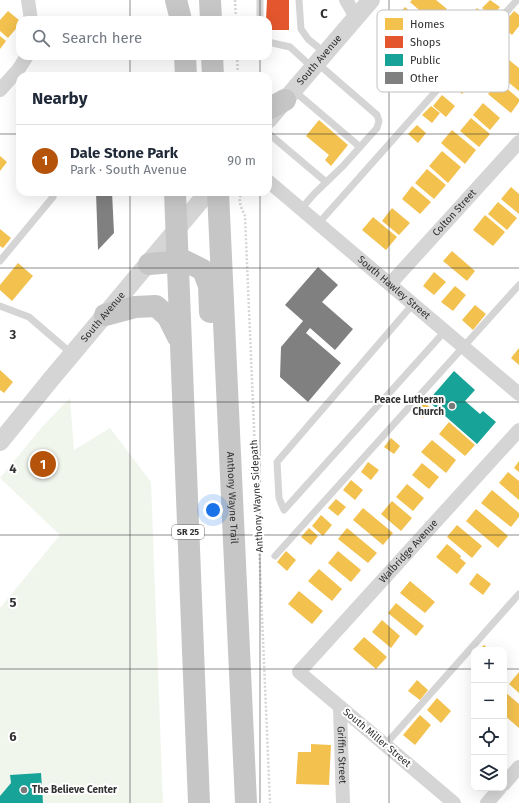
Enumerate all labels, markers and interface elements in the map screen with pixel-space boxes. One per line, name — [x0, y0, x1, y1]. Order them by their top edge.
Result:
text: C — [320, 6, 328, 21]
legend — [377, 10, 509, 92]
search box — [16, 16, 272, 60]
text: Homes — [410, 18, 444, 31]
icon: search — [30, 27, 52, 49]
text: Search here — [62, 29, 142, 47]
street label: South Avenue — [295, 32, 344, 88]
text: Shops — [410, 36, 441, 49]
text: Public — [410, 54, 441, 67]
text: Other — [410, 72, 439, 85]
text: Nearby — [32, 88, 87, 109]
text: Dale Stone Park — [70, 144, 178, 162]
text: 1 — [42, 153, 48, 168]
text: 90 m — [227, 153, 256, 168]
text: Park · South Avenue — [70, 162, 187, 177]
street label: Colton Street — [430, 187, 479, 239]
street label: South Hawley Street — [355, 254, 433, 322]
street label: South Avenue — [78, 289, 128, 345]
text: 3 — [9, 327, 17, 342]
place label: Peace Lutheran Church — [374, 394, 444, 418]
marker: Peace Lutheran Church — [447, 401, 457, 411]
street label: Anthony Wayne Sidepath — [248, 439, 266, 553]
pin: 1 — [30, 449, 56, 479]
street label: Anthony Wayne Trail — [224, 451, 240, 544]
text: 4 — [9, 461, 17, 476]
your location — [203, 500, 223, 520]
street label: Walbridge Avenue — [377, 517, 440, 585]
road number: SR 25 — [172, 525, 204, 539]
text: 5 — [10, 595, 17, 610]
map controls — [471, 647, 507, 791]
button: + — [471, 647, 507, 683]
button: − — [471, 683, 507, 719]
street label: South Miller Street — [341, 706, 414, 770]
button: locate — [471, 719, 507, 755]
street label: Griffin Street — [335, 726, 348, 784]
text: 6 — [9, 729, 17, 744]
button: layers — [471, 755, 507, 791]
place label: The Believe Center — [32, 784, 118, 796]
marker: The Believe Center — [19, 785, 29, 795]

